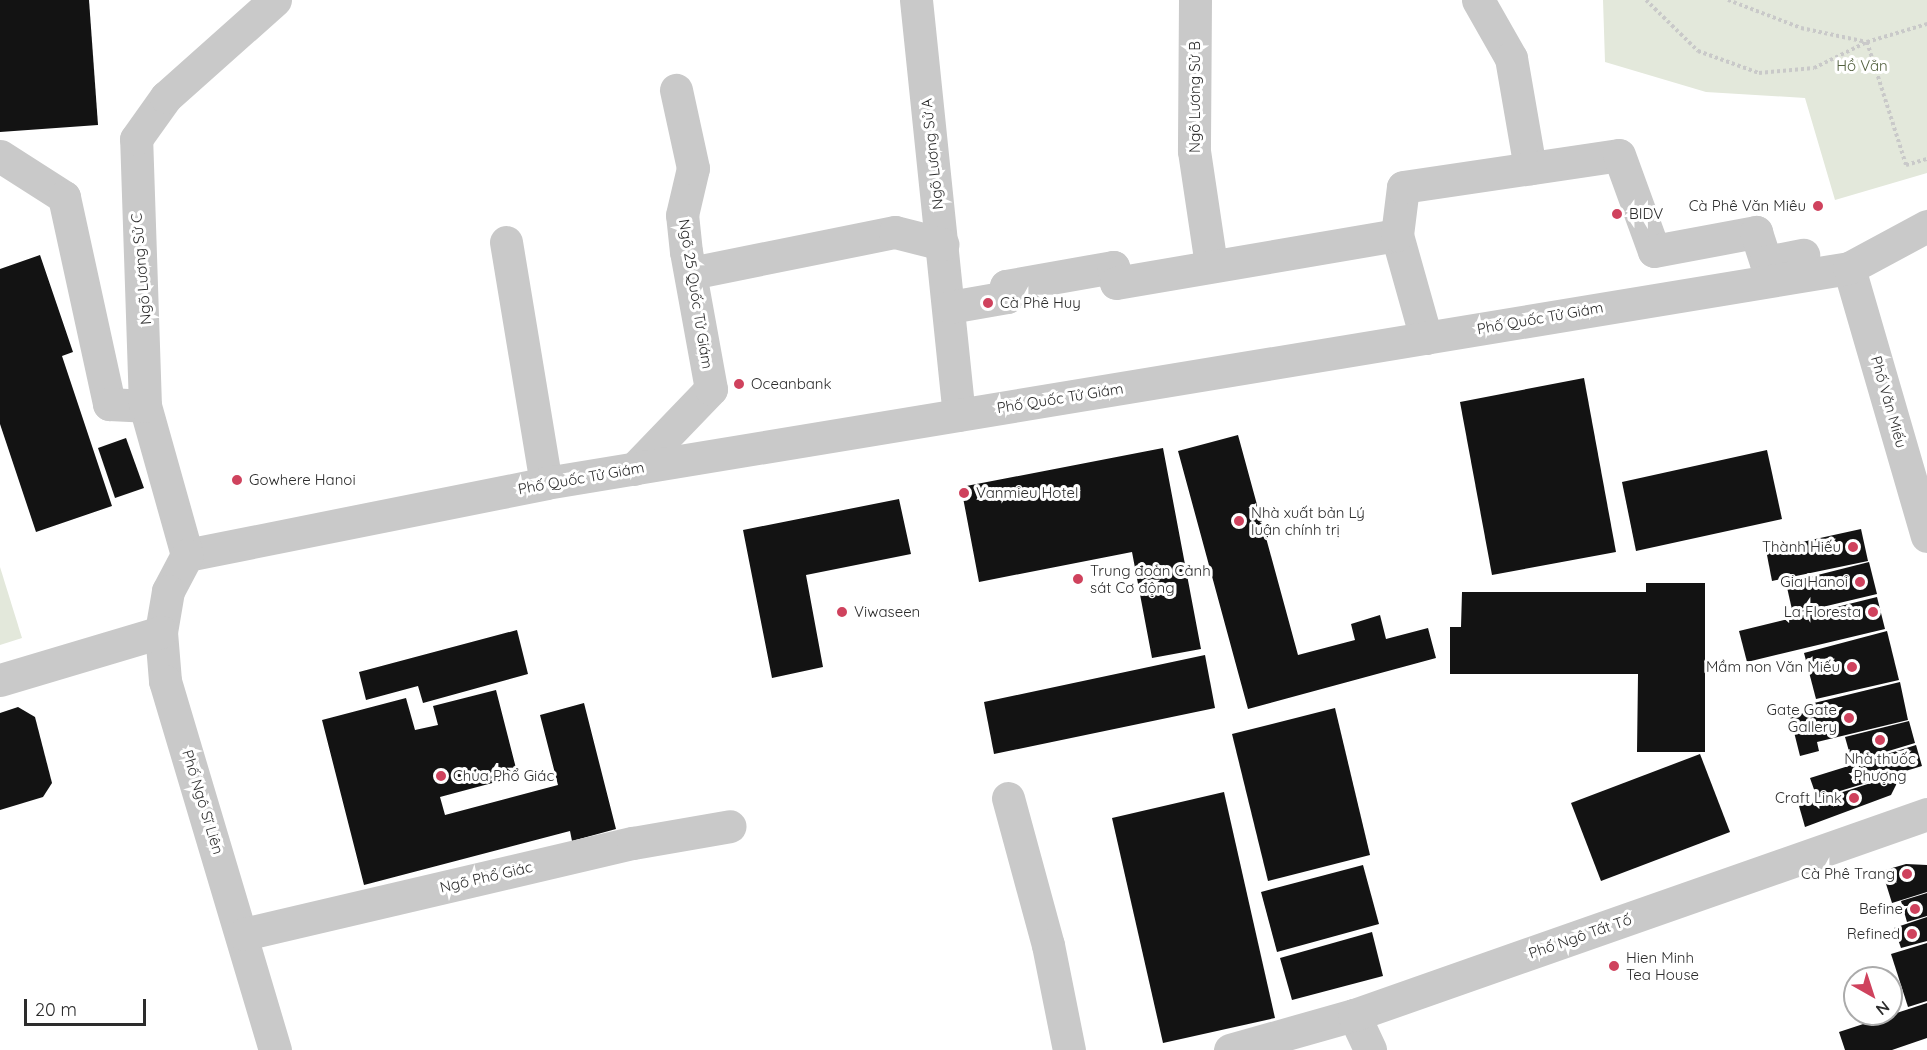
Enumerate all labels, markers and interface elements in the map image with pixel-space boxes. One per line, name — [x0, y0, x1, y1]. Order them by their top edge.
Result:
street label: Ngõ Lương Sử B — [1186, 41, 1204, 153]
park label: Hồ Văn — [1836, 57, 1888, 75]
street label: Ngõ Lương Sử A — [917, 97, 947, 211]
place label: Cà Phê Văn Miêu — [1689, 197, 1806, 215]
marker: Cà Phê Văn Miêu — [1811, 199, 1825, 213]
place label: BIDV — [1629, 205, 1663, 223]
marker: BIDV — [1610, 207, 1624, 221]
street label: Ngõ Lương Sử C — [127, 212, 155, 326]
street label: Ngõ 25 Quốc Tử Giám — [675, 218, 717, 370]
place label: Cà Phê Huy — [1000, 294, 1081, 312]
marker: Cà Phê Huy — [981, 296, 995, 310]
street label: Phố Quốc Tử Giám — [1475, 298, 1605, 338]
street label: Phố Văn Miếu — [1867, 354, 1911, 450]
place label: Oceanbank — [751, 375, 832, 393]
marker: Oceanbank — [732, 377, 746, 391]
street label: Phố Quốc Tử Giám — [995, 379, 1125, 417]
street label: Phố Quốc Tử Giám — [516, 458, 646, 498]
place label: Gowhere Hanoi — [249, 471, 356, 489]
marker: Gowhere Hanoi — [230, 473, 244, 487]
place label: Vanmieu Hotel — [976, 484, 1078, 502]
marker: Vanmieu Hotel — [957, 486, 971, 500]
place label: Nhà xuất bản Lý luận chính trị — [1251, 503, 1365, 538]
marker: Nhà xuất bản Lý luận chính trị — [1232, 514, 1246, 528]
place label: Thành Hiếu — [1762, 538, 1841, 556]
marker: Thành Hiếu — [1846, 540, 1860, 554]
place label: Trung đoàn Cảnh sát Cơ động — [1090, 561, 1211, 596]
marker: Trung đoàn Cảnh sát Cơ động — [1071, 572, 1085, 586]
place label: Gia Hanoi — [1780, 573, 1848, 591]
marker: Gia Hanoi — [1853, 575, 1867, 589]
place label: Viwaseen — [854, 603, 920, 621]
place label: La Floresta — [1784, 603, 1861, 621]
marker: Viwaseen — [835, 605, 849, 619]
marker: La Floresta — [1866, 605, 1880, 619]
place label: Mầm non Văn Miếu — [1706, 658, 1840, 676]
marker: Mầm non Văn Miếu — [1845, 660, 1859, 674]
place label: Gate Gate Gallery — [1766, 700, 1837, 735]
marker: Gate Gate Gallery — [1842, 711, 1856, 725]
marker: Nhà thuốc Phượng — [1873, 733, 1887, 747]
street label: Phố Ngô Sĩ Liên — [179, 748, 227, 856]
place label: Nhà thuốc Phượng — [1844, 749, 1916, 784]
place label: Chùa Phổ Giác — [453, 767, 554, 785]
marker: Chùa Phổ Giác — [434, 769, 448, 783]
place label: Craft Link — [1775, 789, 1842, 807]
marker: Craft Link — [1847, 791, 1861, 805]
street label: Ngõ Phổ Giác — [438, 858, 534, 896]
place label: Cà Phê Trang — [1801, 865, 1895, 883]
marker: Cà Phê Trang — [1900, 867, 1914, 881]
place label: Befine — [1859, 900, 1903, 918]
marker: Befine — [1908, 902, 1922, 916]
street label: Phố Ngô Tất Tố — [1526, 910, 1634, 962]
place label: Refined — [1847, 925, 1900, 943]
marker: Refined — [1905, 927, 1919, 941]
place label: Hien Minh Tea House — [1626, 948, 1699, 983]
marker: Hien Minh Tea House — [1607, 959, 1621, 973]
north arrow — [1843, 966, 1903, 1026]
scale bar — [27, 987, 148, 1025]
text: N — [1872, 997, 1894, 1020]
text: 20 m — [35, 998, 77, 1021]

